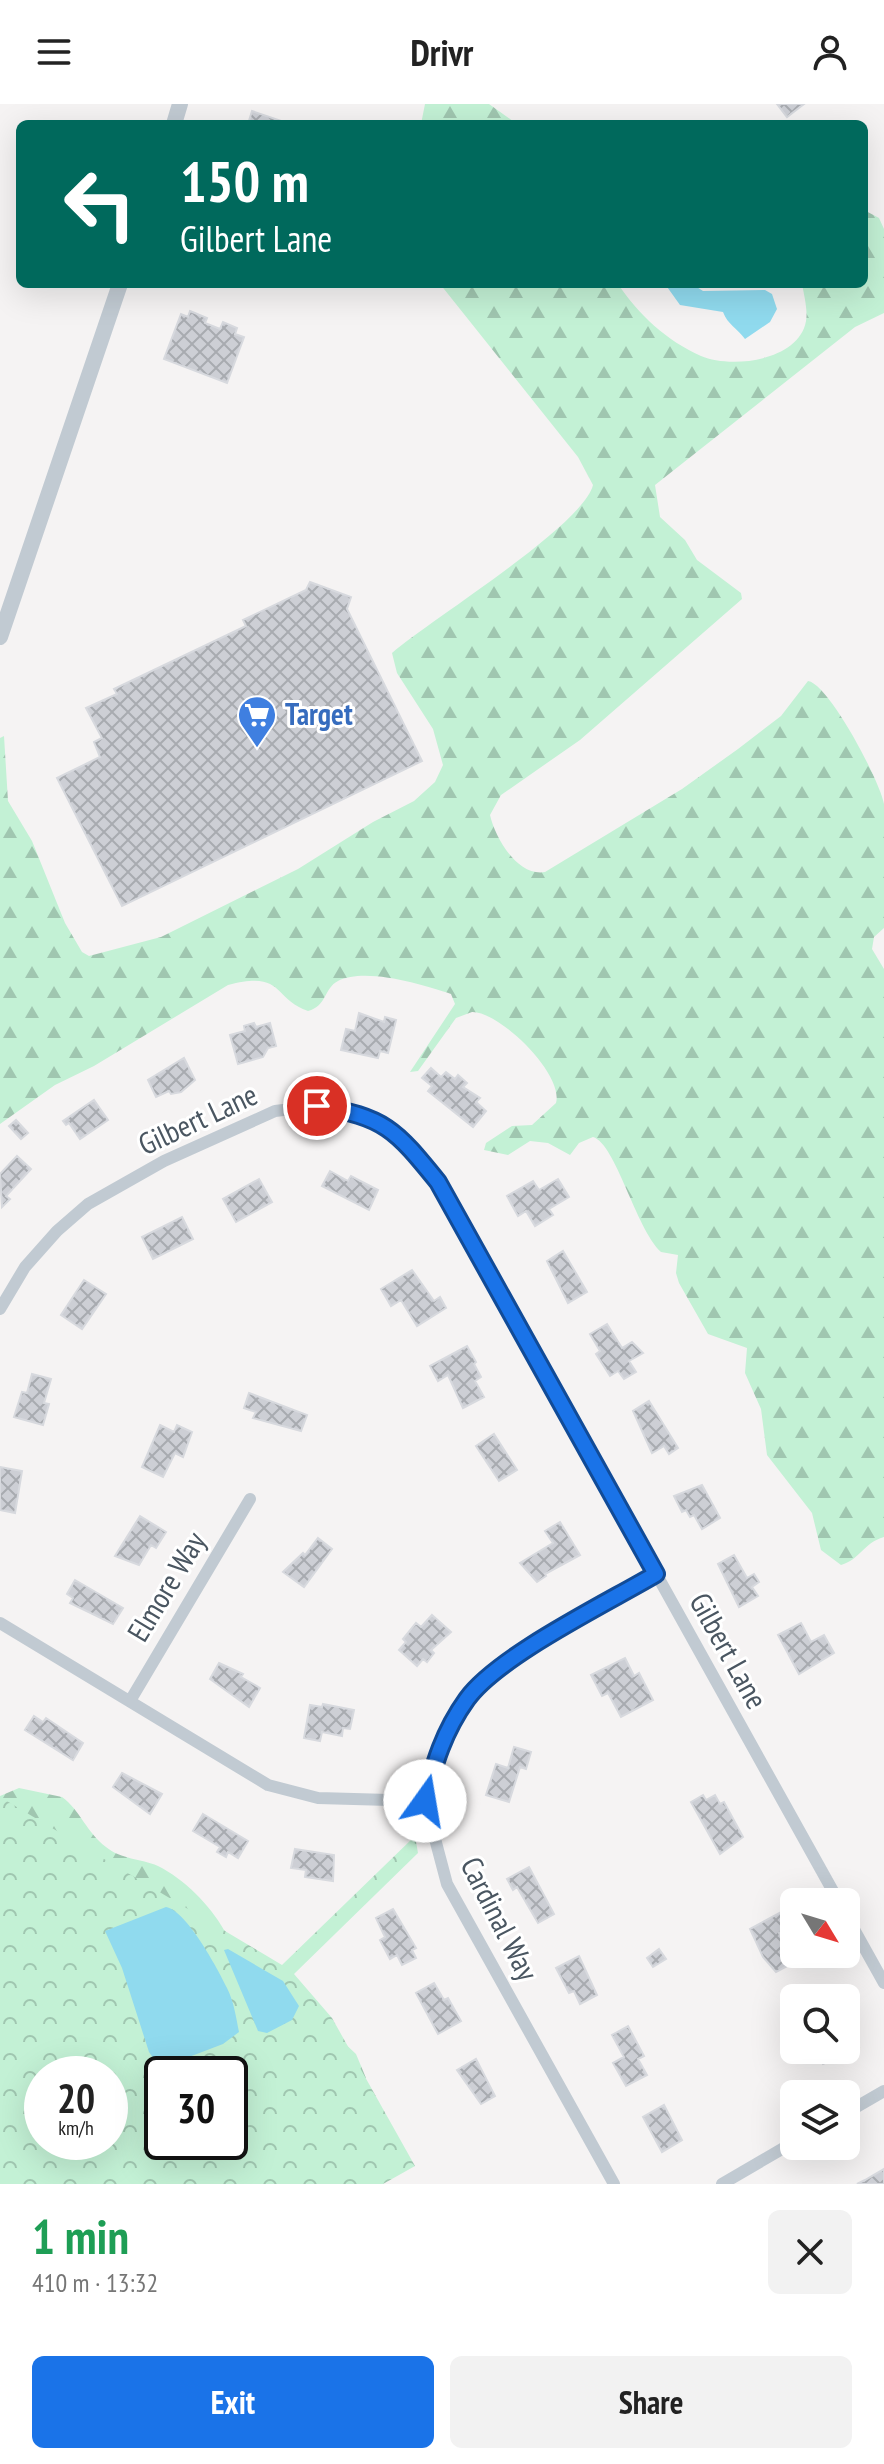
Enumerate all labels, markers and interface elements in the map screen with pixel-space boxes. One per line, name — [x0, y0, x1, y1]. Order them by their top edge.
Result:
text: Drivr — [411, 29, 473, 76]
icon: menu — [32, 30, 76, 74]
icon: person — [808, 30, 852, 74]
text: 150 m — [180, 145, 309, 217]
icon: left — [48, 152, 152, 256]
text: Gilbert Lane — [180, 215, 332, 262]
supermarket icon: Target — [236, 694, 278, 749]
place label: Target — [285, 694, 353, 733]
pin — [283, 1072, 351, 1140]
street label: Gilbert Lane — [132, 1074, 263, 1163]
icon: arrive — [295, 1084, 339, 1128]
street label: Elmore Way — [118, 1524, 214, 1648]
street label: Gilbert Lane — [682, 1585, 777, 1715]
position arrow — [383, 1759, 467, 1843]
street label: Cardinal Way — [453, 1850, 548, 1987]
north arrow — [780, 1888, 860, 1968]
map controls — [780, 1888, 860, 2160]
button: search — [780, 1984, 860, 2064]
speed limit sign: 30 — [144, 2056, 248, 2160]
text: 20 — [57, 2072, 95, 2124]
button: layers — [780, 2080, 860, 2160]
text: km/h — [58, 2115, 94, 2141]
text: 1 min — [32, 2205, 129, 2267]
button: close — [768, 2210, 852, 2294]
text: 410 m · 13:32 — [32, 2266, 158, 2299]
button: Exit — [32, 2356, 434, 2448]
button: Share — [450, 2356, 852, 2448]

